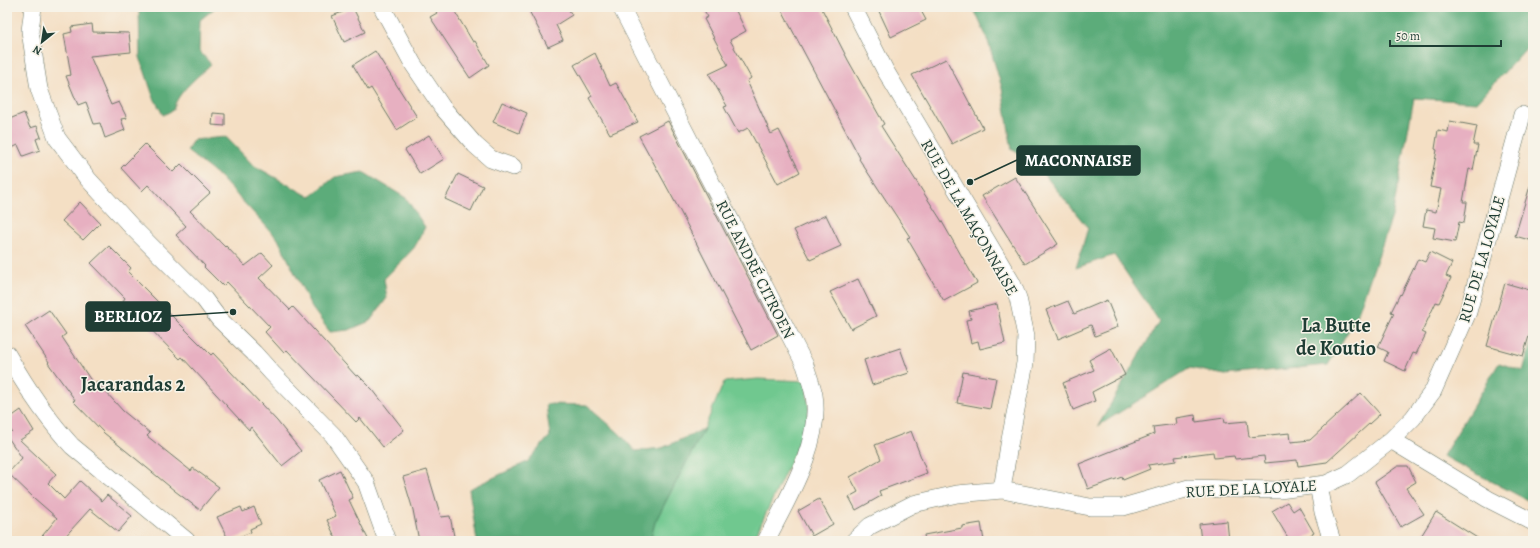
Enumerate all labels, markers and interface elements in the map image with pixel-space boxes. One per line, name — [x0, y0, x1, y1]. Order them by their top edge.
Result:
north arrow — [22, 22, 62, 62]
scale bar — [1390, 22, 1501, 48]
text: 50 m — [1396, 28, 1420, 44]
text: N — [30, 42, 44, 59]
street label: RUE DE LA MAÇONNAISE — [915, 135, 1023, 300]
callout: MACONNAISE — [1017, 146, 1140, 175]
text: MACONNAISE — [1024, 149, 1132, 172]
street label: RUE DE LA LOYALE — [1453, 193, 1511, 325]
street label: RUE ANDRÉ CITROEN — [710, 196, 800, 343]
callout: BERLIOZ — [86, 302, 170, 331]
text: BERLIOZ — [94, 305, 162, 328]
district label: La Butte de Koutio — [1296, 312, 1376, 362]
district label: Jacarandas 2 — [81, 371, 186, 398]
street label: RUE DE LA LOYALE — [1185, 475, 1317, 503]

